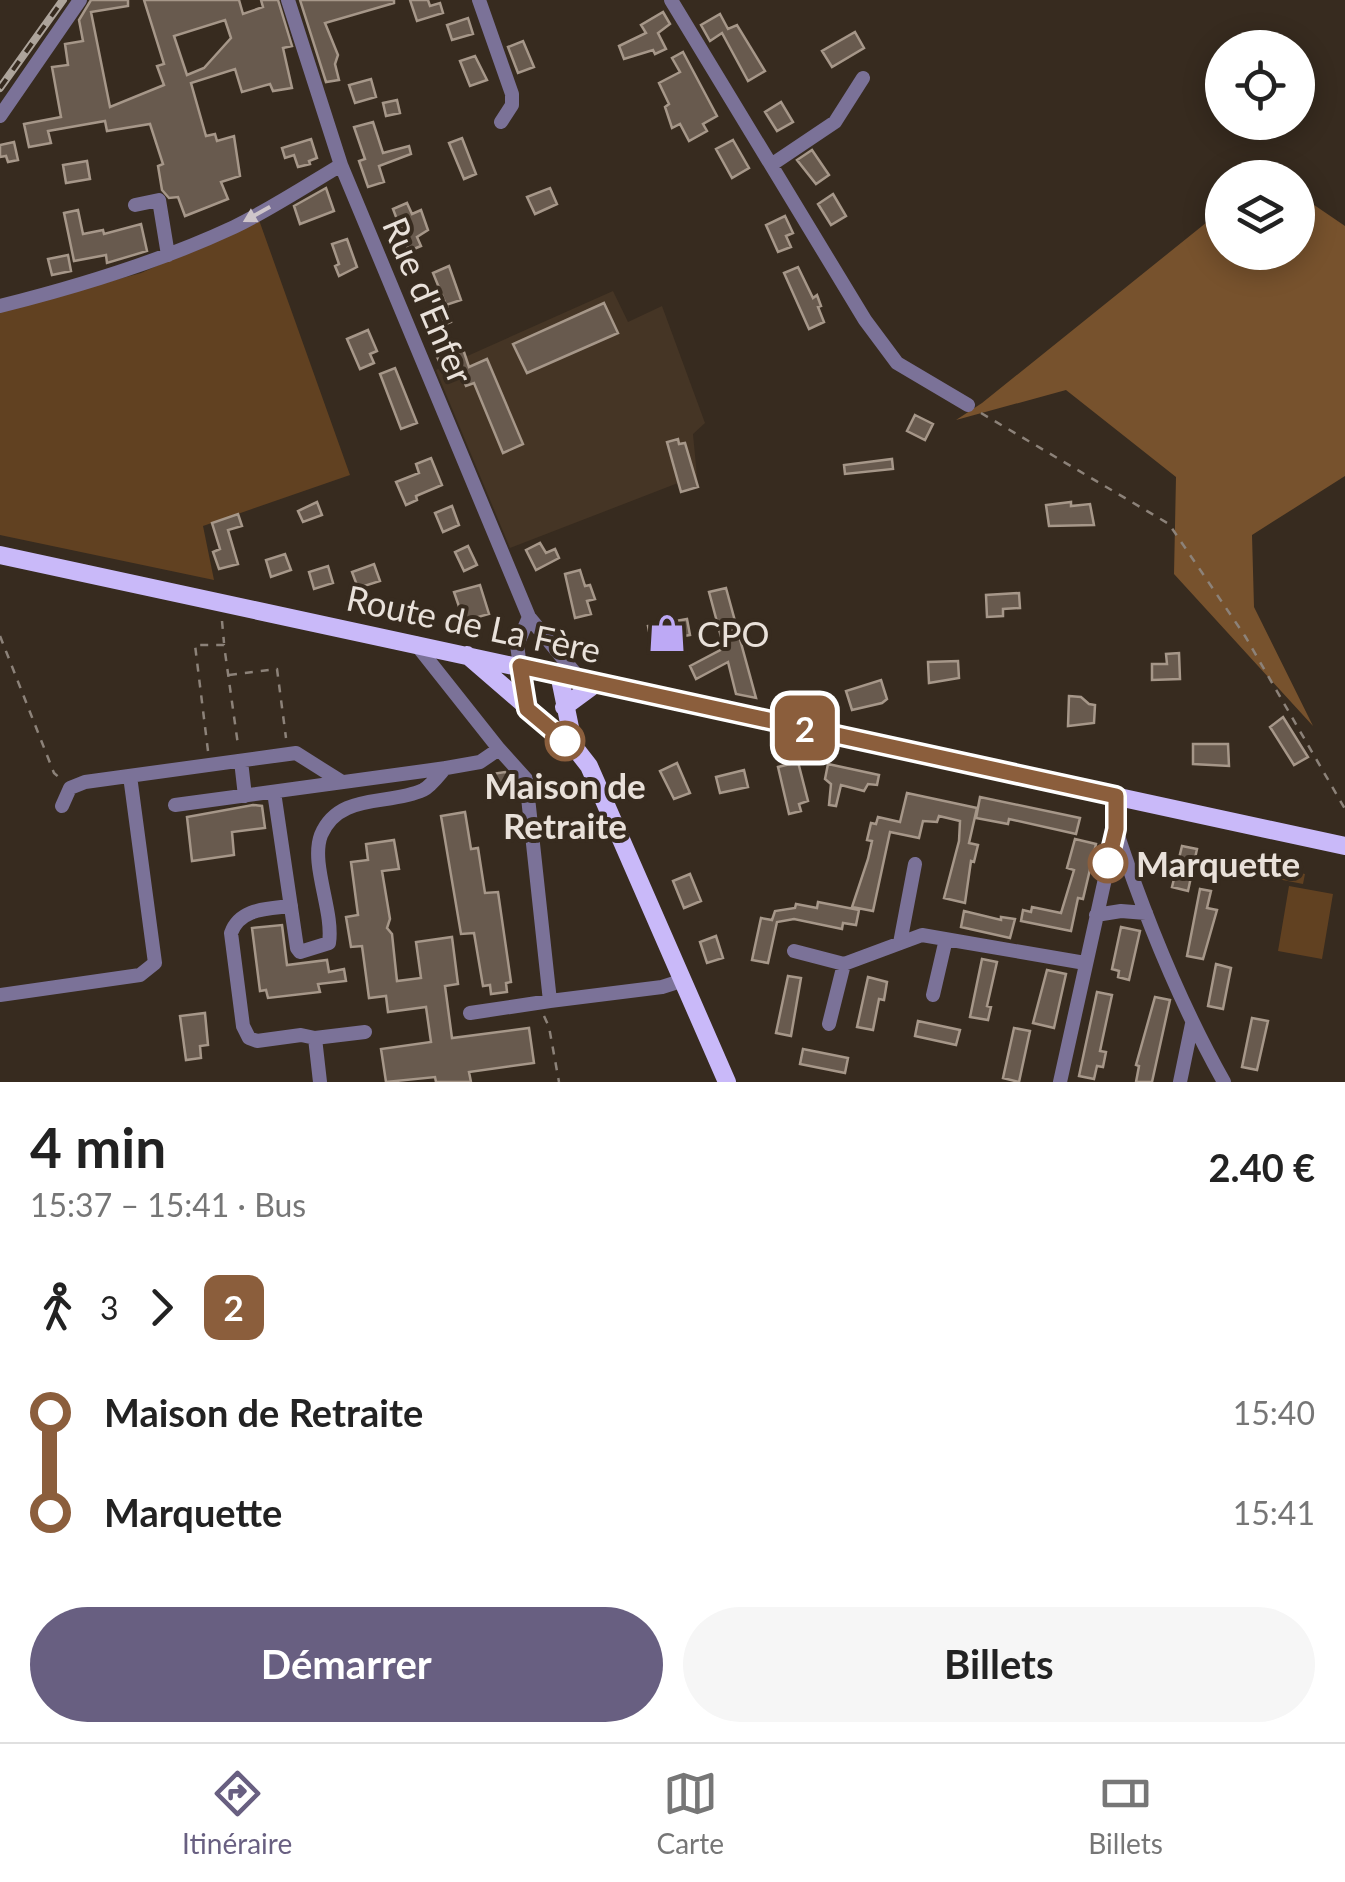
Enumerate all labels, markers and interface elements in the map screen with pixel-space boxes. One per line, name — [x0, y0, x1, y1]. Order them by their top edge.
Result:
map controls — [1205, 30, 1315, 270]
button: locate — [1205, 30, 1315, 140]
button: layers — [1205, 160, 1315, 270]
one-way arrow — [243, 205, 271, 223]
street label: Rue d'Enfer — [375, 210, 483, 390]
street label: Route de La Fère — [343, 576, 605, 670]
shop icon: CPO — [646, 612, 688, 654]
place label: CPO — [697, 612, 769, 654]
line badge: 2 — [772, 696, 838, 760]
text: 2 — [795, 707, 815, 749]
marker: Maison de Retraite — [546, 722, 584, 760]
place label: Maison de Retraite — [484, 764, 646, 846]
place label: Marquette — [1136, 842, 1300, 884]
marker: Marquette — [1089, 844, 1127, 882]
text: 4 min — [30, 1114, 166, 1180]
text: 2.40 € — [1209, 1144, 1315, 1190]
text: 15:37 – 15:41 · Bus — [30, 1185, 306, 1224]
icon: walk — [30, 1280, 85, 1335]
icon: forward — [134, 1280, 189, 1335]
text: 2 — [224, 1286, 244, 1328]
text: 3 — [100, 1288, 119, 1327]
text: Maison de Retraite — [104, 1389, 423, 1435]
text: 15:40 — [1233, 1393, 1315, 1432]
text: Marquette — [104, 1489, 282, 1535]
text: 15:41 — [1233, 1493, 1315, 1532]
button: Démarrer — [30, 1607, 663, 1722]
button: Billets — [683, 1607, 1315, 1722]
tab: Itinéraire — [182, 1766, 292, 1860]
tab: Carte — [656, 1766, 724, 1860]
tab: Billets — [1088, 1766, 1163, 1860]

